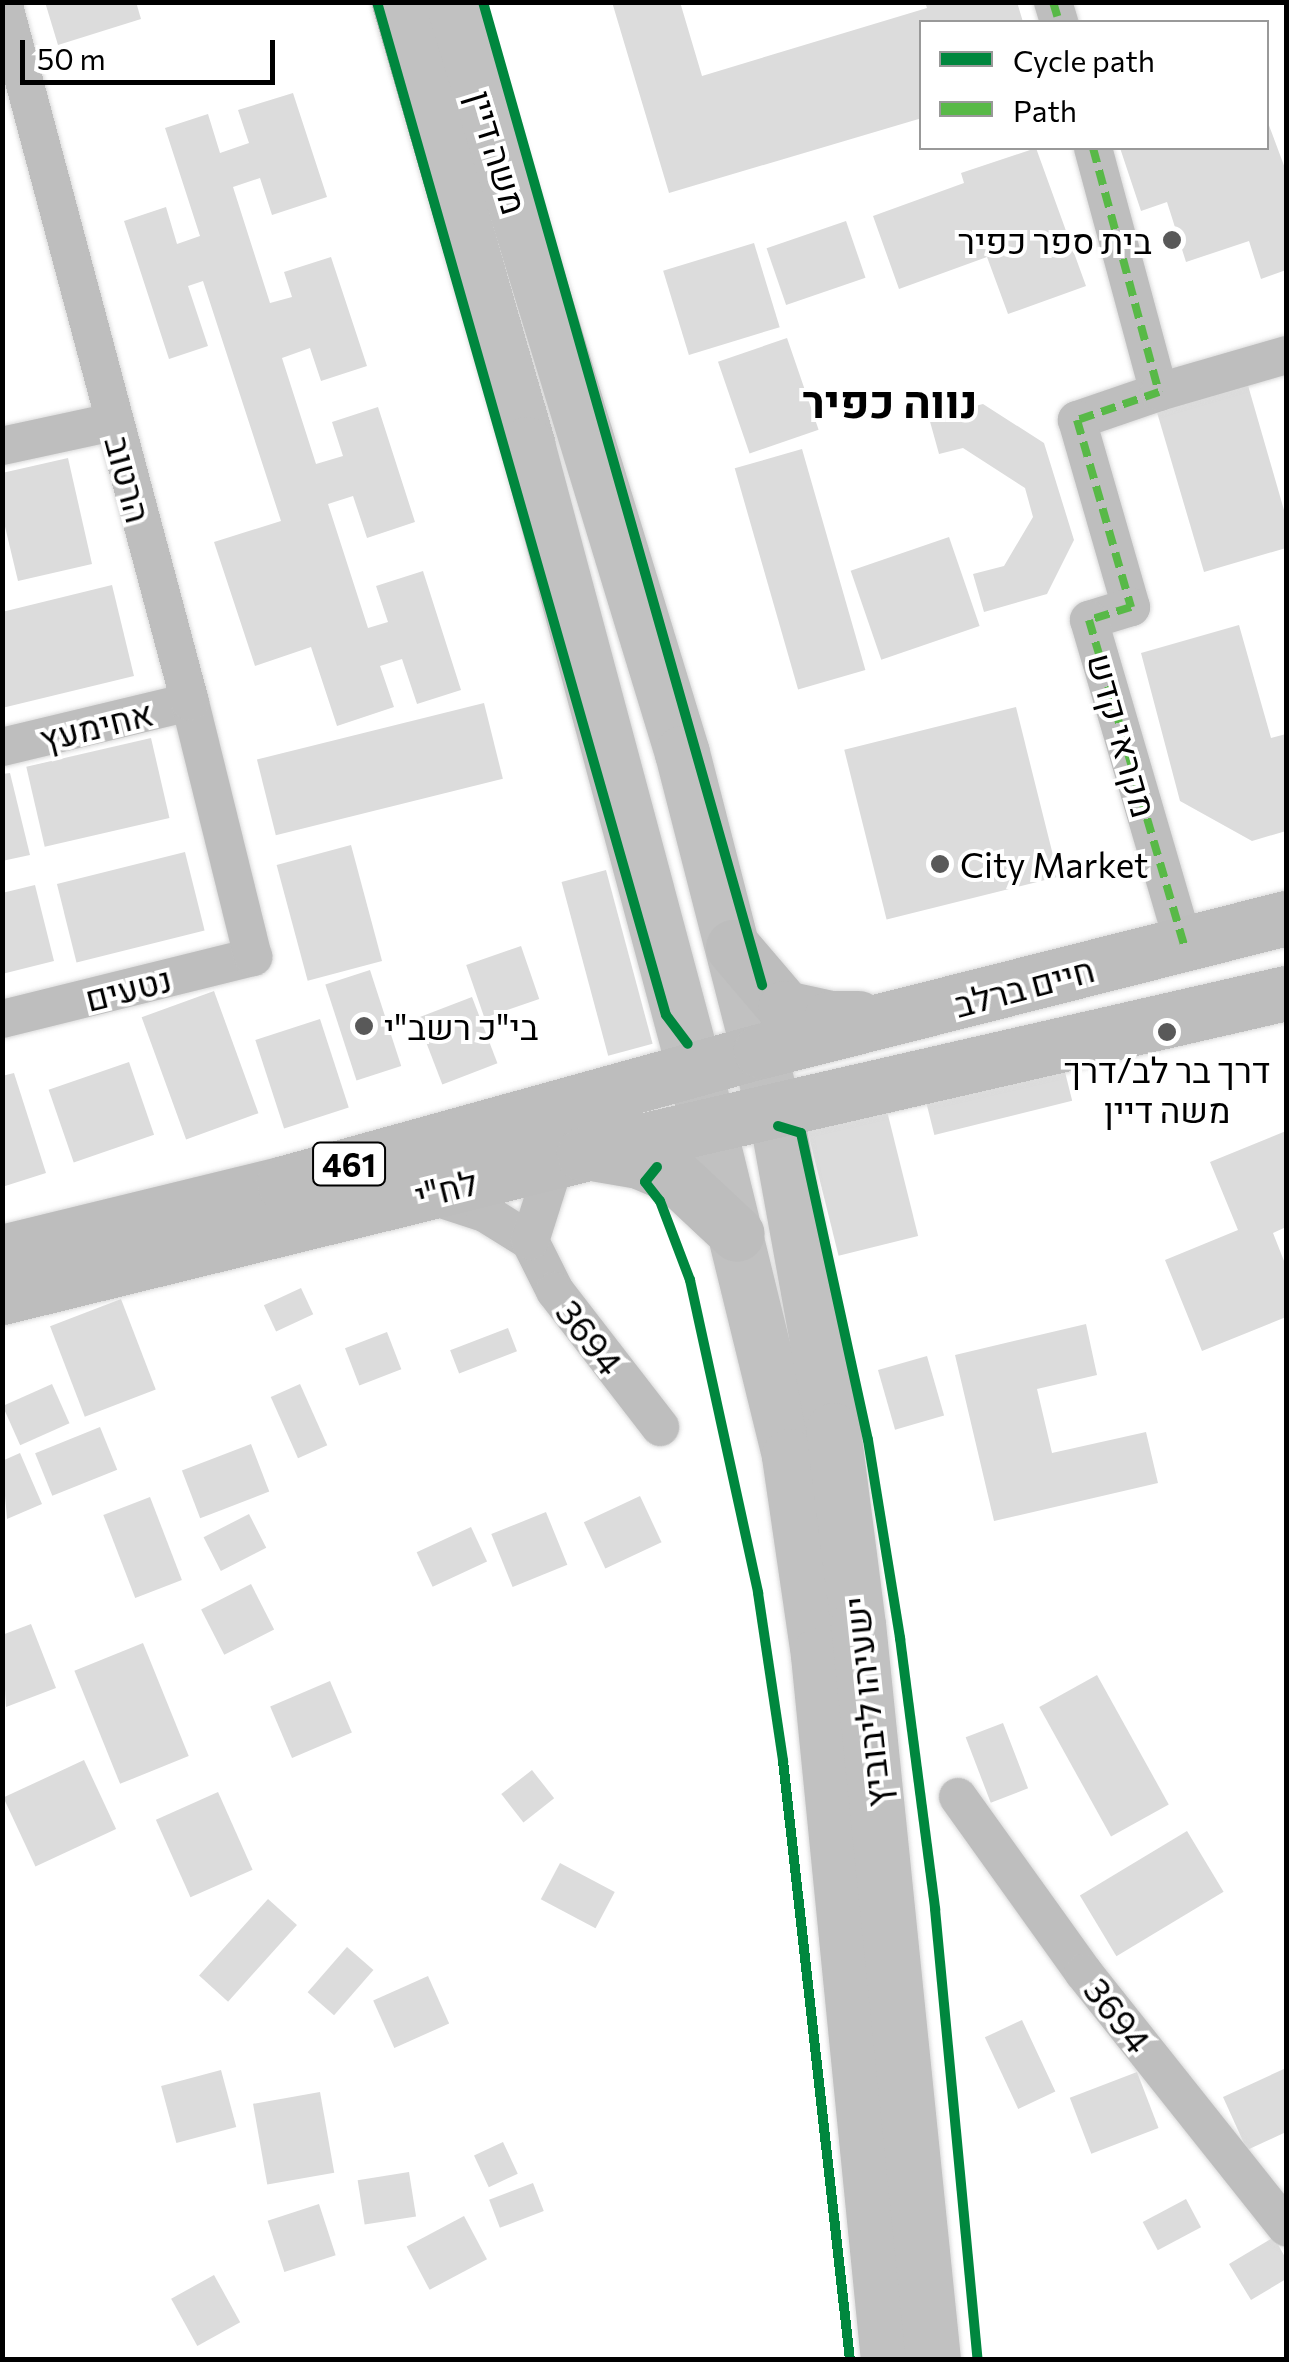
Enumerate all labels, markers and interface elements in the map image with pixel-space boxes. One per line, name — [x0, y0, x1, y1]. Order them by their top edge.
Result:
scale bar — [25, 20, 280, 82]
legend — [919, 20, 1269, 150]
text: 50 m — [37, 39, 106, 76]
text: Cycle path — [1013, 41, 1155, 78]
street label: משה דיין — [459, 85, 537, 219]
text: Path — [1013, 91, 1077, 128]
place label: בית ספר כפיר — [958, 219, 1152, 261]
marker: בית ספר כפיר — [1161, 229, 1183, 251]
district label: נווה כפיר — [802, 373, 978, 427]
street label: הרטוב — [97, 431, 161, 527]
street label: מקראי קדש — [1080, 648, 1166, 822]
street label: אחימעץ — [35, 691, 157, 759]
place label: City Market — [960, 843, 1148, 885]
marker: City Market — [929, 853, 951, 875]
street label: חיים ברלב — [949, 947, 1099, 1025]
street label: נטעים — [81, 957, 175, 1019]
place label: בי"כ רשב"י — [384, 1005, 538, 1047]
marker: בי"כ רשב"י — [353, 1015, 375, 1037]
marker: דרך בר לב/דרך משה דיין — [1156, 1021, 1178, 1043]
place label: דרך בר לב/דרך משה דיין — [1064, 1048, 1270, 1130]
road number: 461 — [312, 1137, 386, 1191]
street label: לח"י — [410, 1160, 482, 1216]
street label: 3694 — [548, 1291, 632, 1383]
street label: ישעיהו ליבוביץ — [834, 1594, 898, 1810]
street label: 3694 — [1076, 1969, 1160, 2061]

